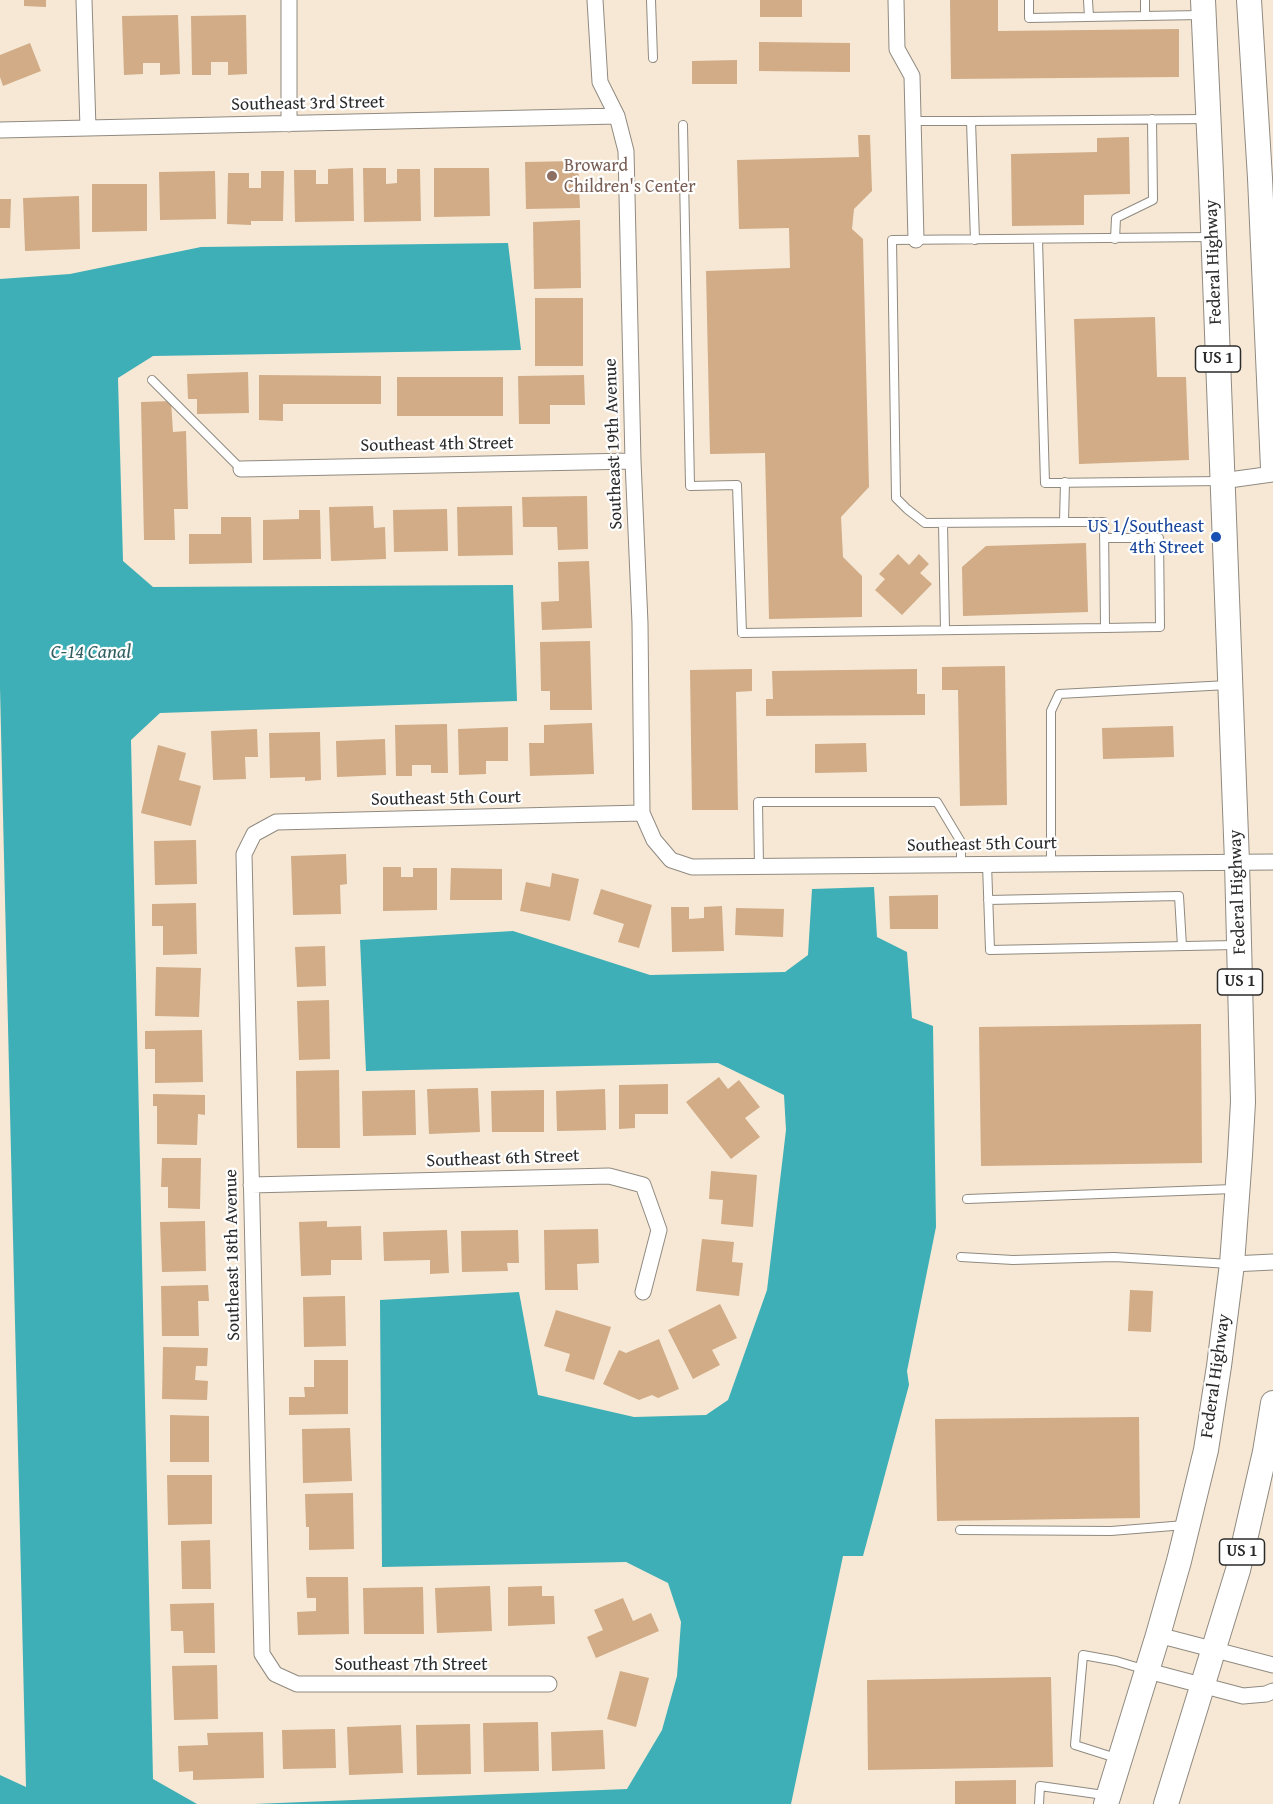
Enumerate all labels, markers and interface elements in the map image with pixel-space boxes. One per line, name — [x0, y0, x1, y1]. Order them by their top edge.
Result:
street label: Southeast 3rd Street — [231, 92, 385, 116]
place label: Broward Children's Center — [564, 155, 696, 198]
marker: Broward Children's Center — [545, 169, 559, 183]
street label: Federal Highway — [1201, 199, 1227, 325]
road number: US 1 — [1196, 346, 1240, 372]
street label: Southeast 19th Avenue — [600, 358, 628, 530]
street label: Southeast 4th Street — [360, 433, 514, 457]
place label: US 1/Southeast 4th Street — [1088, 516, 1204, 558]
marker: US 1/Southeast 4th Street — [1209, 530, 1223, 544]
water label: C-14 Canal — [51, 641, 131, 665]
street label: Southeast 5th Court — [371, 787, 521, 811]
street label: Federal Highway — [1225, 829, 1251, 955]
street label: Southeast 5th Court — [907, 833, 1057, 857]
road number: US 1 — [1218, 969, 1262, 995]
street label: Southeast 6th Street — [426, 1146, 580, 1172]
street label: Southeast 18th Avenue — [221, 1169, 245, 1341]
street label: Federal Highway — [1197, 1312, 1235, 1440]
road number: US 1 — [1220, 1539, 1264, 1565]
street label: Southeast 7th Street — [334, 1654, 488, 1676]

